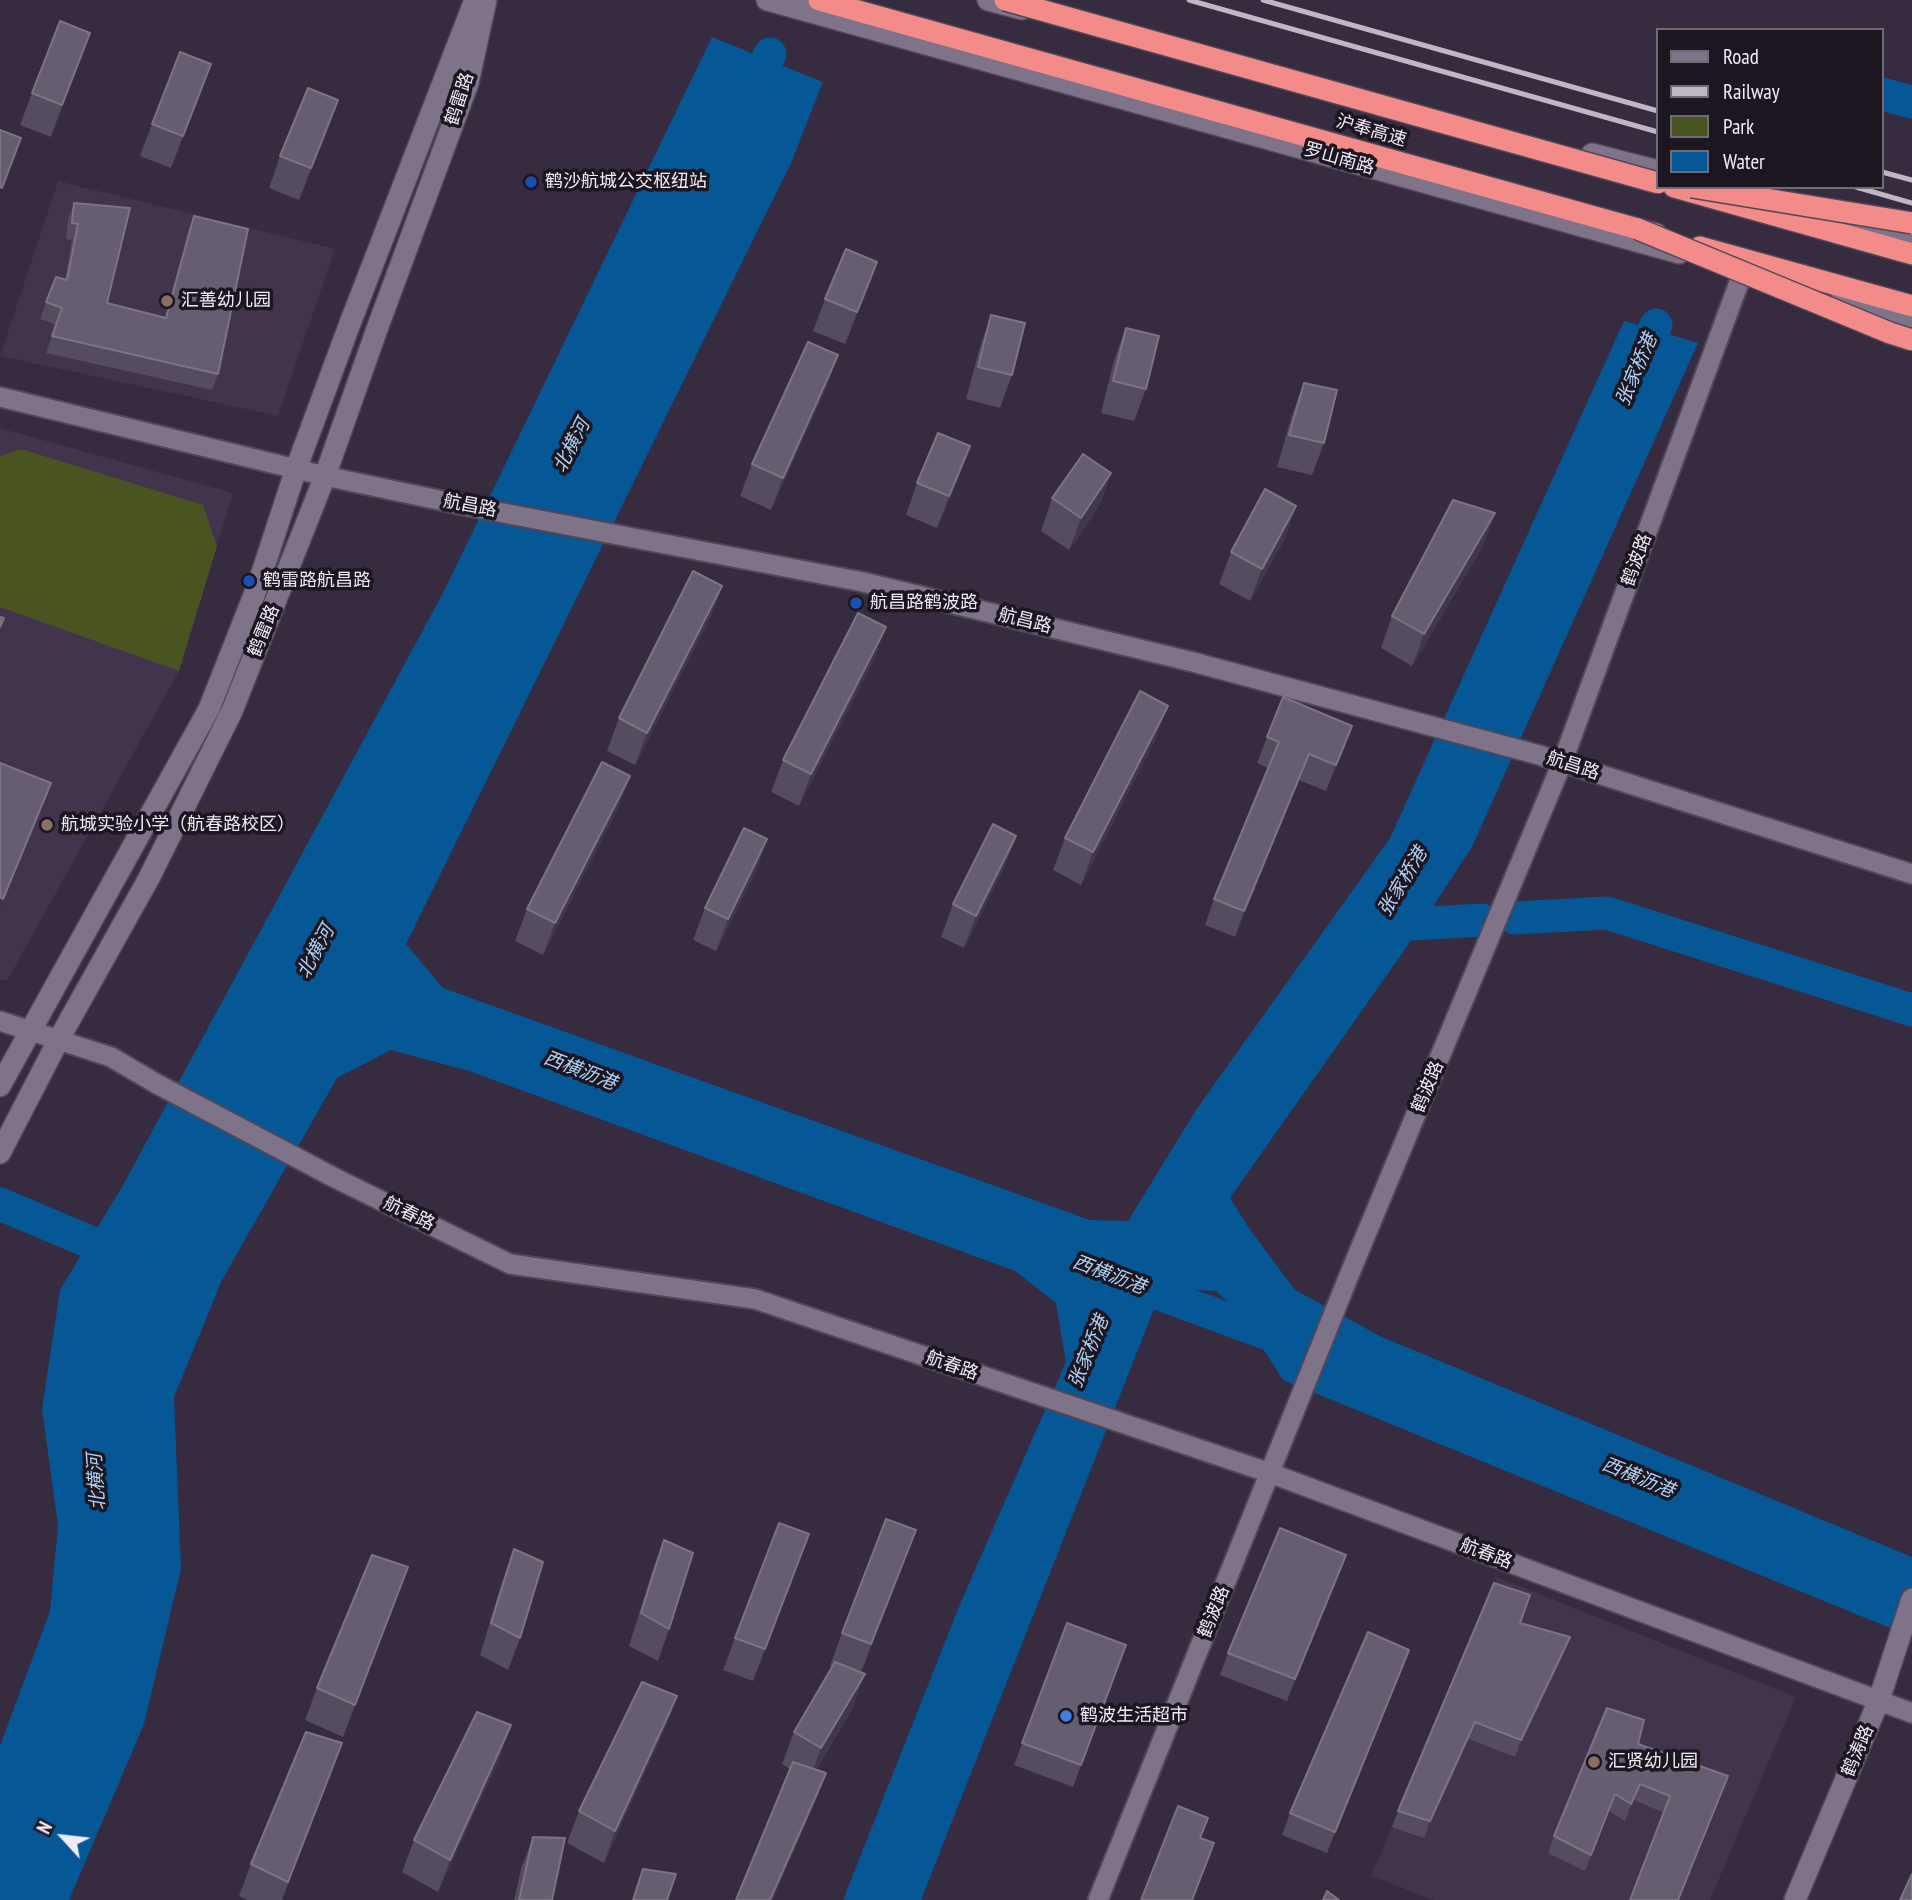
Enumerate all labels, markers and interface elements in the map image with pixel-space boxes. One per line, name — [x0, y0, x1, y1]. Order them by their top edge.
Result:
legend — [1657, 28, 1884, 189]
text: Road — [1723, 43, 1759, 70]
street label: 鹤雷路 — [441, 70, 479, 128]
text: Railway — [1723, 78, 1780, 105]
street label: 沪奉高速 — [1333, 111, 1409, 151]
text: Park — [1723, 113, 1754, 140]
street label: 罗山南路 — [1301, 139, 1377, 179]
text: Water — [1723, 148, 1765, 175]
place label: 鹤沙航城公交枢纽站 — [545, 171, 707, 193]
marker: 鹤沙航城公交枢纽站 — [523, 174, 539, 190]
place label: 汇善幼儿园 — [181, 290, 271, 312]
marker: 汇善幼儿园 — [159, 293, 175, 309]
water label: 张家桥港 — [1612, 331, 1662, 409]
water label: 北横河 — [549, 415, 595, 477]
street label: 航昌路 — [441, 490, 499, 522]
street label: 鹤波路 — [1618, 531, 1656, 589]
place label: 鹤雷路航昌路 — [263, 570, 371, 592]
marker: 鹤雷路航昌路 — [241, 573, 257, 589]
place label: 航昌路鹤波路 — [870, 592, 978, 614]
marker: 航昌路鹤波路 — [848, 595, 864, 611]
street label: 鹤雷路 — [244, 602, 284, 660]
street label: 航昌路 — [996, 604, 1054, 638]
street label: 航昌路 — [1544, 747, 1602, 785]
place label: 航城实验小学（航春路校区） — [61, 814, 295, 836]
marker: 航城实验小学（航春路校区） — [39, 817, 55, 833]
water label: 张家桥港 — [1374, 844, 1432, 920]
water label: 北横河 — [293, 921, 339, 983]
water label: 西横沥港 — [540, 1047, 620, 1095]
street label: 鹤波路 — [1408, 1058, 1448, 1116]
street label: 航春路 — [380, 1192, 438, 1236]
water label: 西横沥港 — [1069, 1251, 1149, 1299]
water label: 张家桥港 — [1064, 1312, 1114, 1392]
street label: 航春路 — [923, 1347, 981, 1385]
water label: 北横河 — [84, 1453, 110, 1511]
water label: 西横沥港 — [1598, 1453, 1678, 1503]
street label: 航春路 — [1457, 1534, 1515, 1574]
street label: 鹤波路 — [1194, 1583, 1234, 1641]
place label: 鹤波生活超市 — [1080, 1705, 1188, 1727]
marker: 鹤波生活超市 — [1058, 1708, 1074, 1724]
street label: 鹤涛路 — [1838, 1722, 1878, 1780]
place label: 汇贤幼儿园 — [1608, 1751, 1698, 1773]
marker: 汇贤幼儿园 — [1586, 1754, 1602, 1770]
north arrow — [28, 1802, 98, 1872]
text: N — [31, 1817, 57, 1837]

